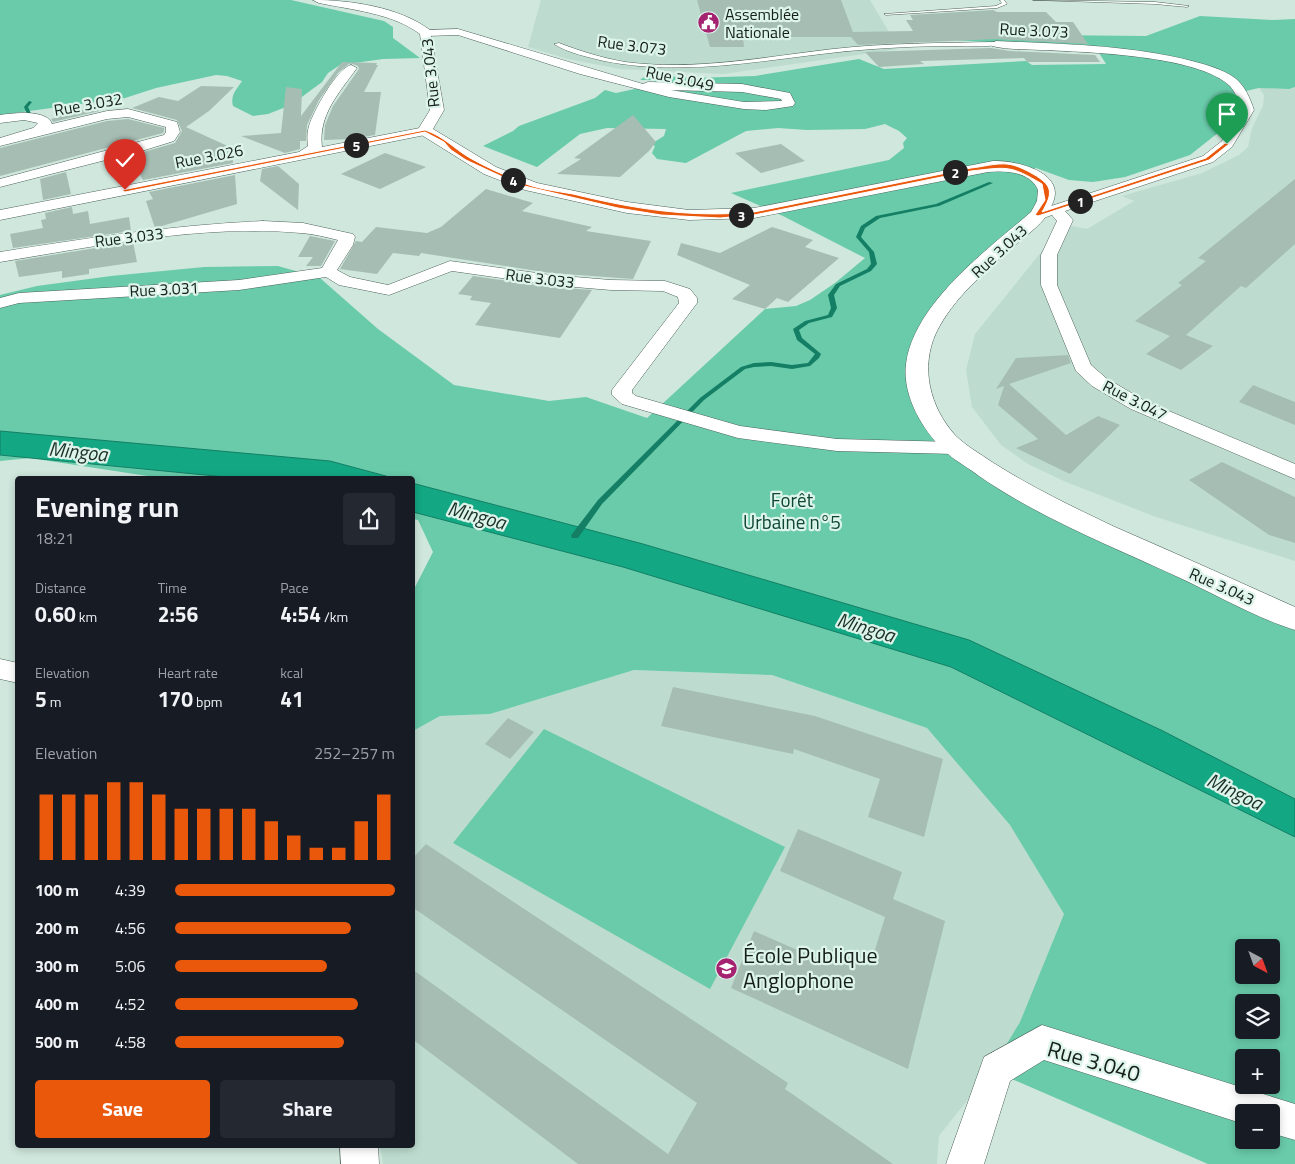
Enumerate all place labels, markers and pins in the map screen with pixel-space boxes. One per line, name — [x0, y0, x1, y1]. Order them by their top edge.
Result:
place label: Assemblée Nationale — [725, 2, 799, 44]
public building icon: Assemblée Nationale — [697, 11, 721, 35]
pin — [1206, 93, 1248, 144]
pin: 5 — [344, 132, 368, 158]
pin — [104, 139, 146, 190]
pin: 2 — [942, 160, 968, 184]
pin: 4 — [500, 168, 526, 192]
pin: 1 — [1068, 188, 1092, 214]
pin: 3 — [728, 202, 754, 228]
place label: École Publique Anglophone — [743, 938, 878, 997]
school or university icon: École Publique Anglophone — [715, 956, 739, 980]

